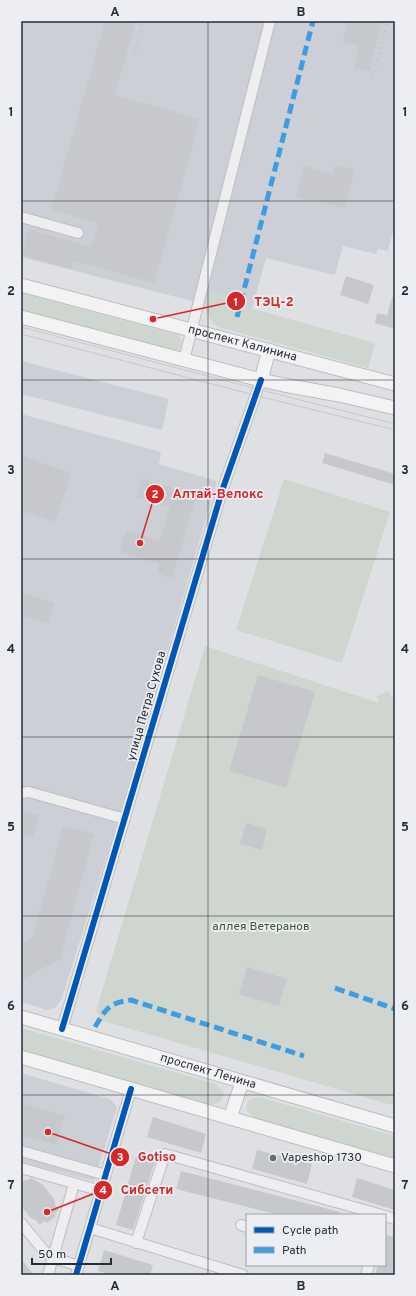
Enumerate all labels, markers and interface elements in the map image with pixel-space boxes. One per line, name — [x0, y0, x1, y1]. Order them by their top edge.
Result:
text: A — [110, 5, 120, 21]
text: B — [297, 5, 306, 21]
text: 1 — [8, 105, 14, 121]
text: 1 — [402, 105, 408, 121]
text: 2 — [7, 284, 15, 300]
text: 2 — [401, 284, 409, 300]
callout: ТЭЦ-2 — [226, 289, 302, 314]
text: 1 — [234, 295, 238, 311]
text: ТЭЦ-2 — [254, 295, 294, 311]
street label: проспект Калинина — [186, 322, 299, 366]
text: 3 — [7, 463, 15, 479]
text: 3 — [401, 463, 409, 479]
callout: Алтай-Велокс — [145, 481, 272, 506]
text: 2 — [151, 487, 159, 503]
text: Алтай-Велокс — [172, 487, 264, 503]
text: 4 — [7, 642, 15, 658]
text: 4 — [401, 642, 409, 658]
street label: улица Петра Сухова — [124, 649, 170, 763]
text: 5 — [7, 820, 15, 836]
text: 5 — [401, 820, 409, 836]
park label: аллея Ветеранов — [212, 919, 310, 935]
text: 6 — [7, 999, 15, 1015]
text: 6 — [401, 999, 409, 1015]
street label: проспект Ленина — [158, 1050, 258, 1093]
callout: Gotiso — [110, 1144, 184, 1169]
text: 3 — [116, 1150, 124, 1166]
text: Gotiso — [138, 1150, 176, 1166]
place label: Vapeshop 1730 — [281, 1150, 362, 1166]
marker: Vapeshop 1730 — [268, 1153, 278, 1163]
callout: Сибсети — [93, 1177, 181, 1202]
text: 7 — [8, 1178, 15, 1194]
text: 7 — [402, 1178, 409, 1194]
text: 4 — [99, 1183, 107, 1199]
text: Сибсети — [121, 1183, 173, 1199]
legend — [246, 1214, 386, 1266]
text: Cycle path — [282, 1223, 339, 1239]
scale bar — [32, 1240, 111, 1266]
text: Path — [282, 1243, 307, 1259]
text: 50 m — [38, 1247, 66, 1263]
text: A — [110, 1279, 120, 1295]
text: B — [297, 1279, 306, 1295]

